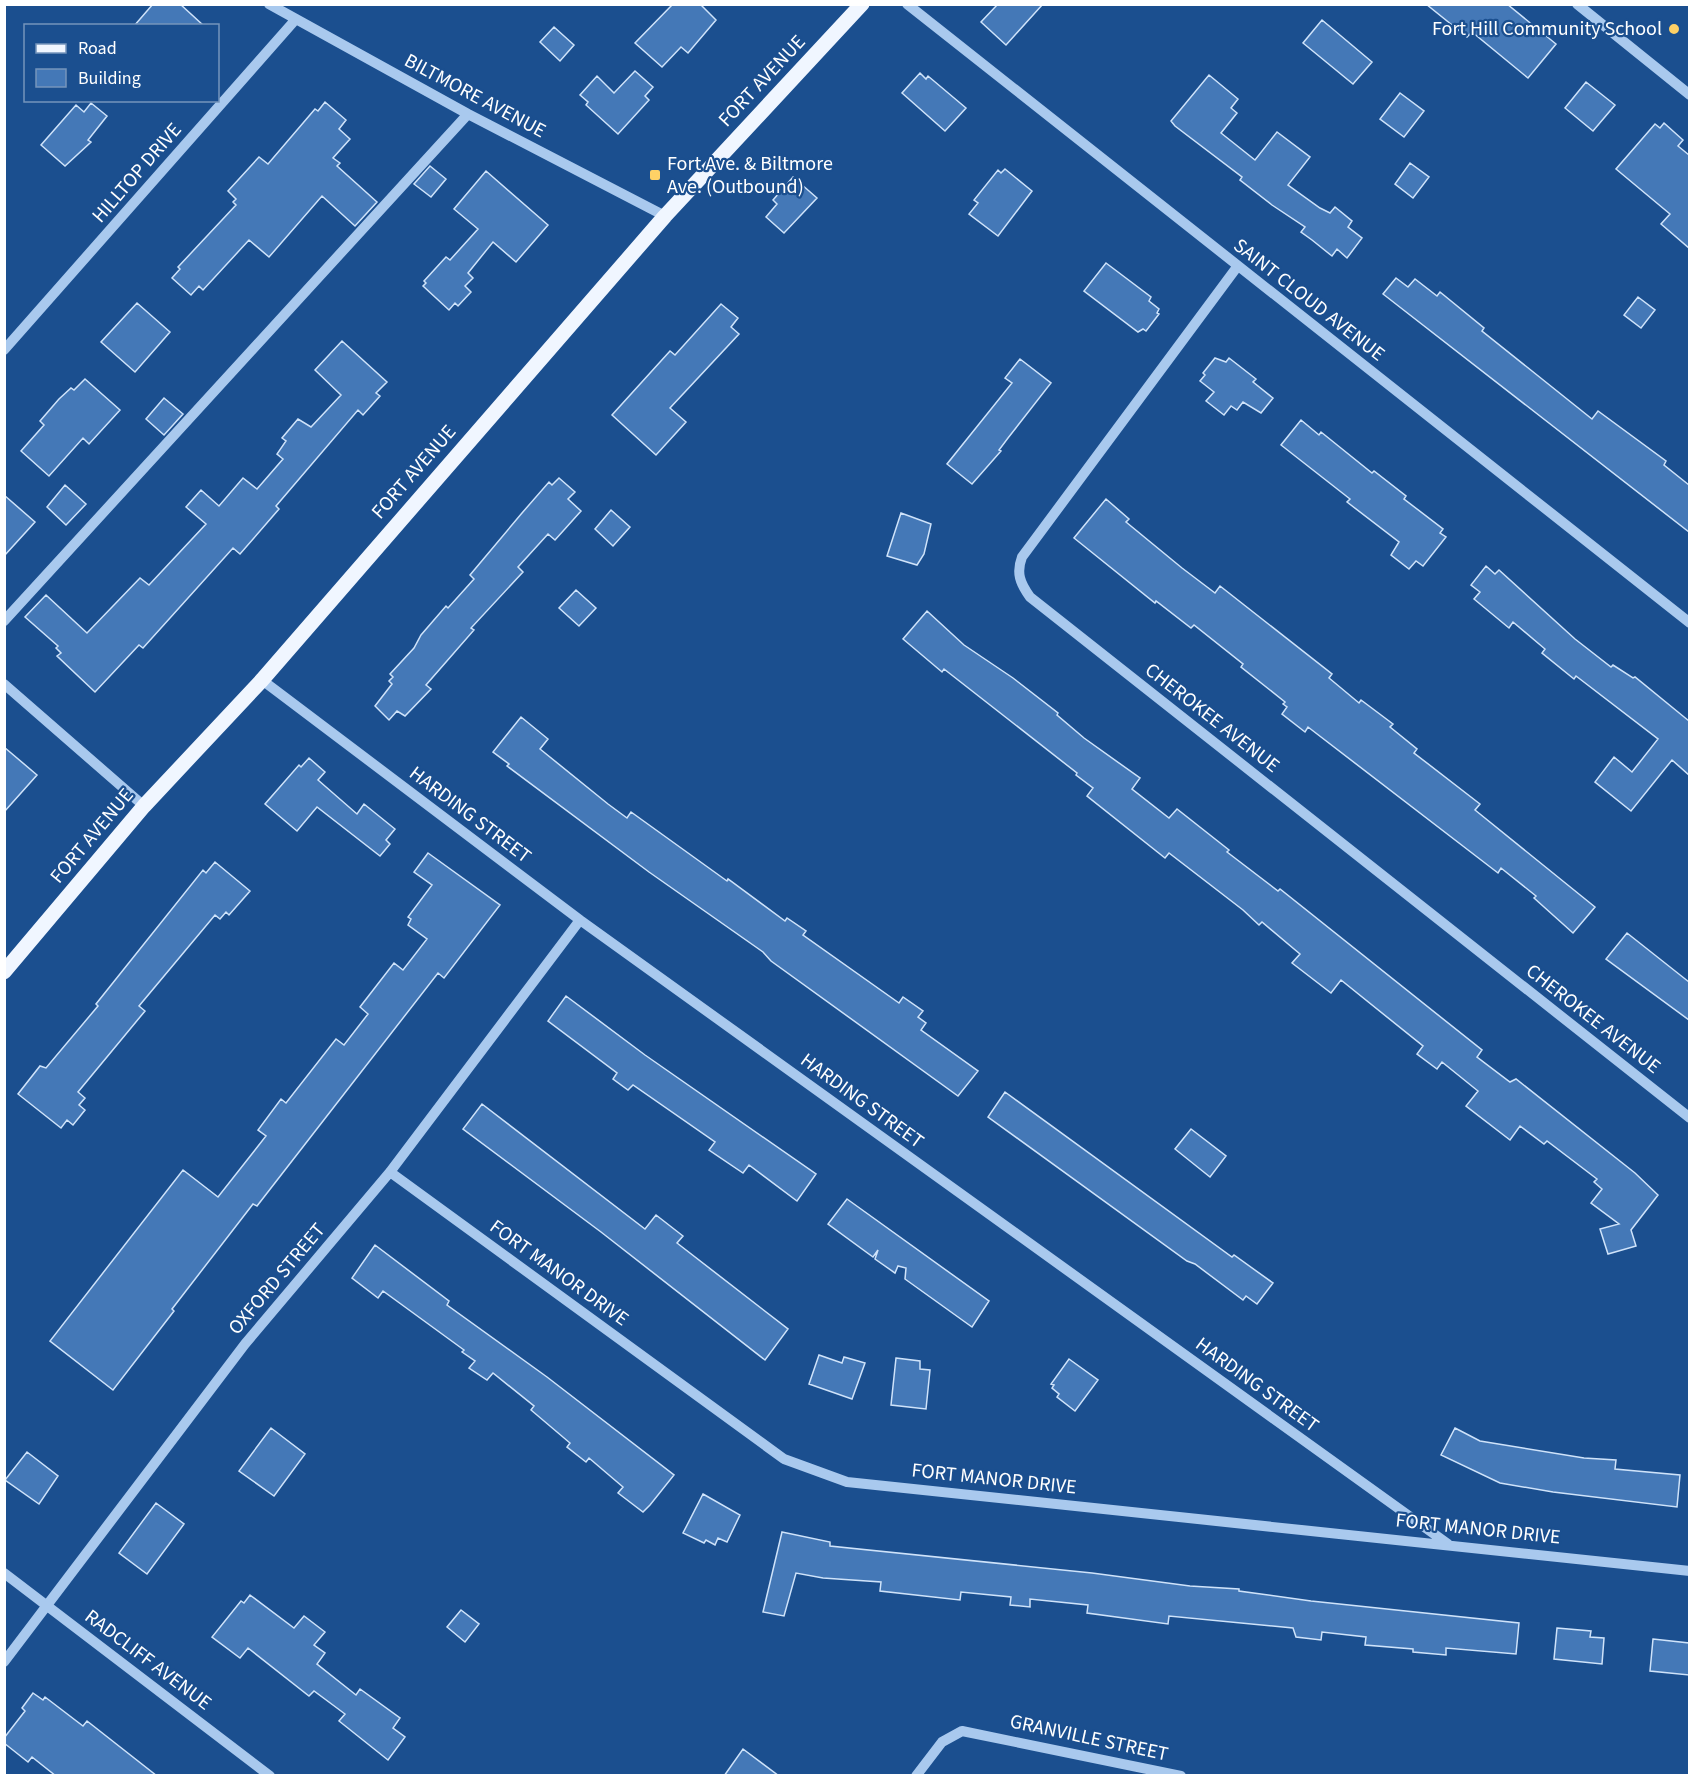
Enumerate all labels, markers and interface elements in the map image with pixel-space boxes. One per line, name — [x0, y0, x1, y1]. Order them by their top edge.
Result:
place label: Fort Hill Community School — [1432, 15, 1662, 43]
marker: Fort Hill Community School — [1667, 22, 1681, 36]
legend — [24, 24, 219, 102]
street label: FORT AVENUE — [712, 29, 812, 133]
text: Road — [78, 36, 117, 61]
street label: BILTMORE AVENUE — [399, 47, 551, 145]
text: Building — [78, 66, 141, 91]
street label: HILLTOP DRIVE — [86, 117, 188, 229]
place label: Fort Ave. & Biltmore Ave. (Outbound) — [667, 150, 833, 201]
marker: Fort Ave. & Biltmore Ave. (Outbound) — [648, 168, 662, 182]
street label: SAINT CLOUD AVENUE — [1227, 232, 1391, 368]
street label: FORT AVENUE — [365, 419, 463, 525]
street label: CHEROKEE AVENUE — [1139, 656, 1285, 780]
street label: HARDING STREET — [403, 760, 537, 870]
street label: FORT AVENUE — [44, 782, 140, 890]
street label: CHEROKEE AVENUE — [1520, 957, 1666, 1081]
street label: HARDING STREET — [795, 1047, 930, 1155]
street label: FORT MANOR DRIVE — [484, 1213, 634, 1333]
street label: OXFORD STREET — [222, 1217, 332, 1341]
street label: HARDING STREET — [1190, 1331, 1325, 1439]
street label: FORT MANOR DRIVE — [910, 1456, 1078, 1502]
street label: FORT MANOR DRIVE — [1394, 1506, 1562, 1552]
street label: RADCLIFF AVENUE — [79, 1603, 217, 1717]
street label: GRANVILLE STREET — [1007, 1708, 1171, 1769]

